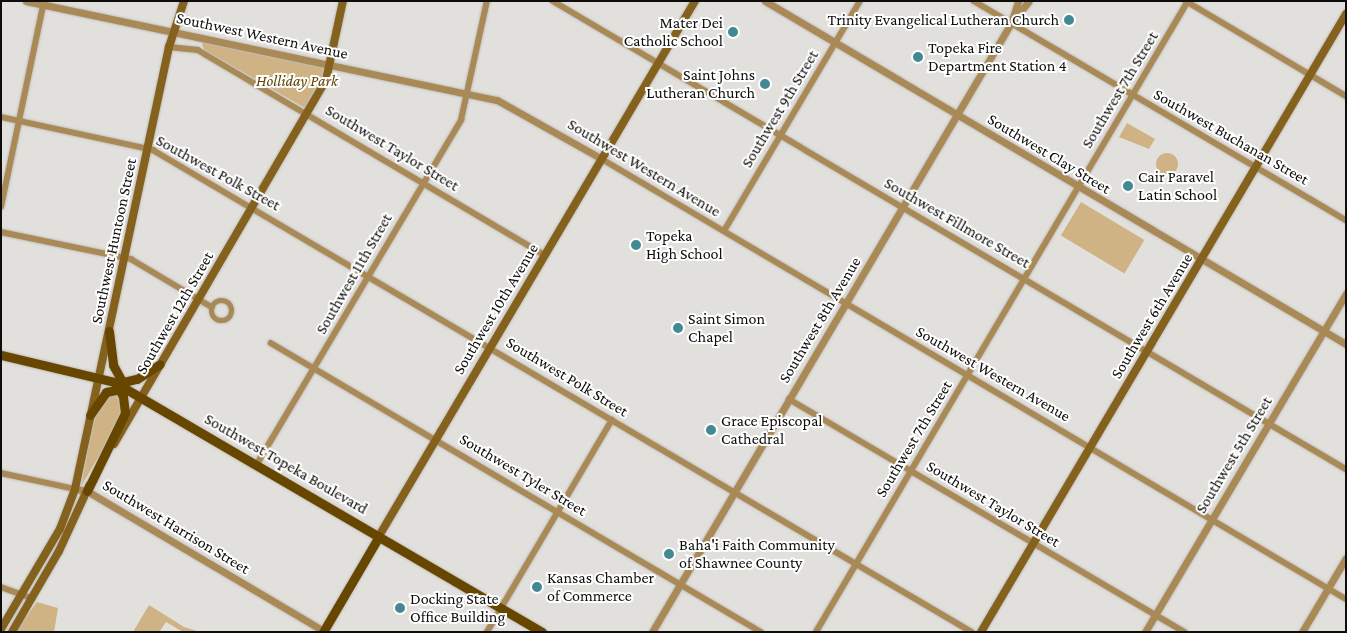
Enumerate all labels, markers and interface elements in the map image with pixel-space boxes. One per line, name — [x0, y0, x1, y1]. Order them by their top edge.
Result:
street label: Southwest Western Avenue — [174, 8, 350, 64]
place label: Trinity Evangelical Lutheran Church — [827, 10, 1059, 30]
place label: Mater Dei Catholic School — [624, 13, 723, 51]
marker: Trinity Evangelical Lutheran Church — [1063, 14, 1075, 26]
marker: Mater Dei Catholic School — [727, 26, 739, 38]
street label: Southwest 7th Street — [1078, 28, 1162, 152]
place label: Topeka Fire Department Station 4 — [928, 38, 1067, 76]
street label: Southwest 9th Street — [737, 47, 823, 171]
marker: Topeka Fire Department Station 4 — [912, 51, 924, 63]
place label: Saint Johns Lutheran Church — [646, 65, 755, 103]
park label: Holliday Park — [256, 71, 338, 91]
marker: Saint Johns Lutheran Church — [759, 78, 771, 90]
street label: Southwest Buchanan Street — [1150, 85, 1312, 189]
street label: Southwest Taylor Street — [322, 101, 462, 195]
street label: Southwest Clay Street — [984, 110, 1114, 198]
street label: Southwest Western Avenue — [564, 115, 724, 221]
street label: Southwest Polk Street — [153, 131, 283, 215]
street label: Southwest Huntoon Street — [87, 156, 141, 326]
place label: Cair Paravel Latin School — [1138, 167, 1217, 205]
street label: Southwest Fillmore Street — [881, 173, 1033, 273]
marker: Cair Paravel Latin School — [1122, 180, 1134, 192]
street label: Southwest 11th Street — [312, 210, 396, 338]
place label: Topeka High School — [646, 226, 723, 264]
marker: Topeka High School — [630, 239, 642, 251]
street label: Southwest 10th Avenue — [449, 240, 543, 378]
street label: Southwest 12th Street — [132, 248, 218, 378]
street label: Southwest 6th Avenue — [1107, 250, 1197, 382]
street label: Southwest 8th Avenue — [775, 254, 865, 386]
place label: Saint Simon Chapel — [688, 309, 765, 347]
marker: Saint Simon Chapel — [672, 322, 684, 334]
street label: Southwest Western Avenue — [912, 322, 1074, 426]
street label: Southwest Polk Street — [502, 333, 632, 421]
street label: Southwest 7th Street — [872, 377, 956, 501]
street label: Southwest 5th Street — [1192, 393, 1276, 517]
street label: Southwest Topeka Boulevard — [201, 409, 371, 519]
place label: Grace Episcopal Cathedral — [721, 411, 823, 449]
marker: Grace Episcopal Cathedral — [705, 424, 717, 436]
street label: Southwest Tyler Street — [456, 430, 590, 520]
street label: Southwest Taylor Street — [923, 457, 1063, 551]
street label: Southwest Harrison Street — [99, 476, 253, 578]
place label: Baha'i Faith Community of Shawnee County — [679, 535, 835, 573]
marker: Baha'i Faith Community of Shawnee County — [663, 548, 675, 560]
place label: Kansas Chamber of Commerce — [547, 568, 654, 606]
marker: Kansas Chamber of Commerce — [531, 581, 543, 593]
place label: Docking State Office Building — [410, 589, 505, 627]
marker: Docking State Office Building — [394, 602, 406, 614]

